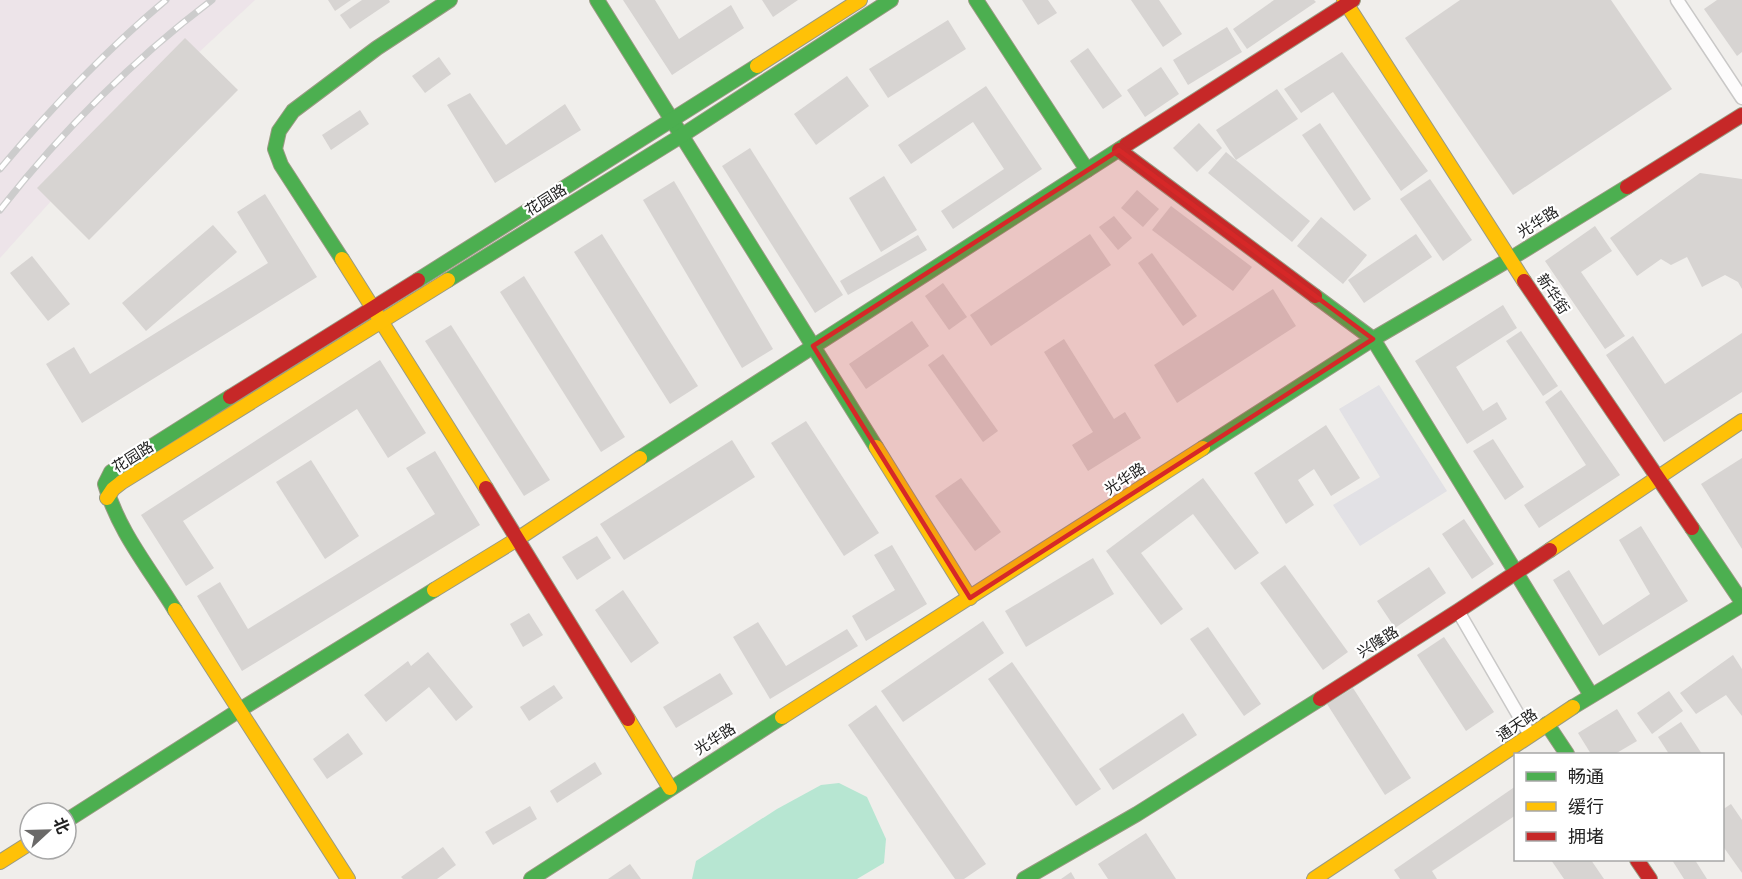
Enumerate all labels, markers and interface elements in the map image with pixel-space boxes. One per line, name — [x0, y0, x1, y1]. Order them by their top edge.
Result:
street label: 花园路 — [522, 180, 569, 219]
street label: 光华路 — [1514, 202, 1561, 241]
street label: 新华街 — [1534, 270, 1574, 317]
street label: 花园路 — [109, 437, 156, 476]
street label: 光华路 — [1101, 458, 1148, 498]
street label: 兴隆路 — [1354, 622, 1401, 661]
street label: 通天路 — [1493, 704, 1540, 744]
street label: 光华路 — [691, 719, 738, 758]
legend — [1514, 753, 1724, 861]
text: 畅通 — [1568, 765, 1604, 787]
text: 缓行 — [1568, 795, 1604, 817]
north arrow — [18, 801, 78, 861]
text: 北 — [51, 814, 74, 836]
text: 拥堵 — [1568, 825, 1604, 847]

